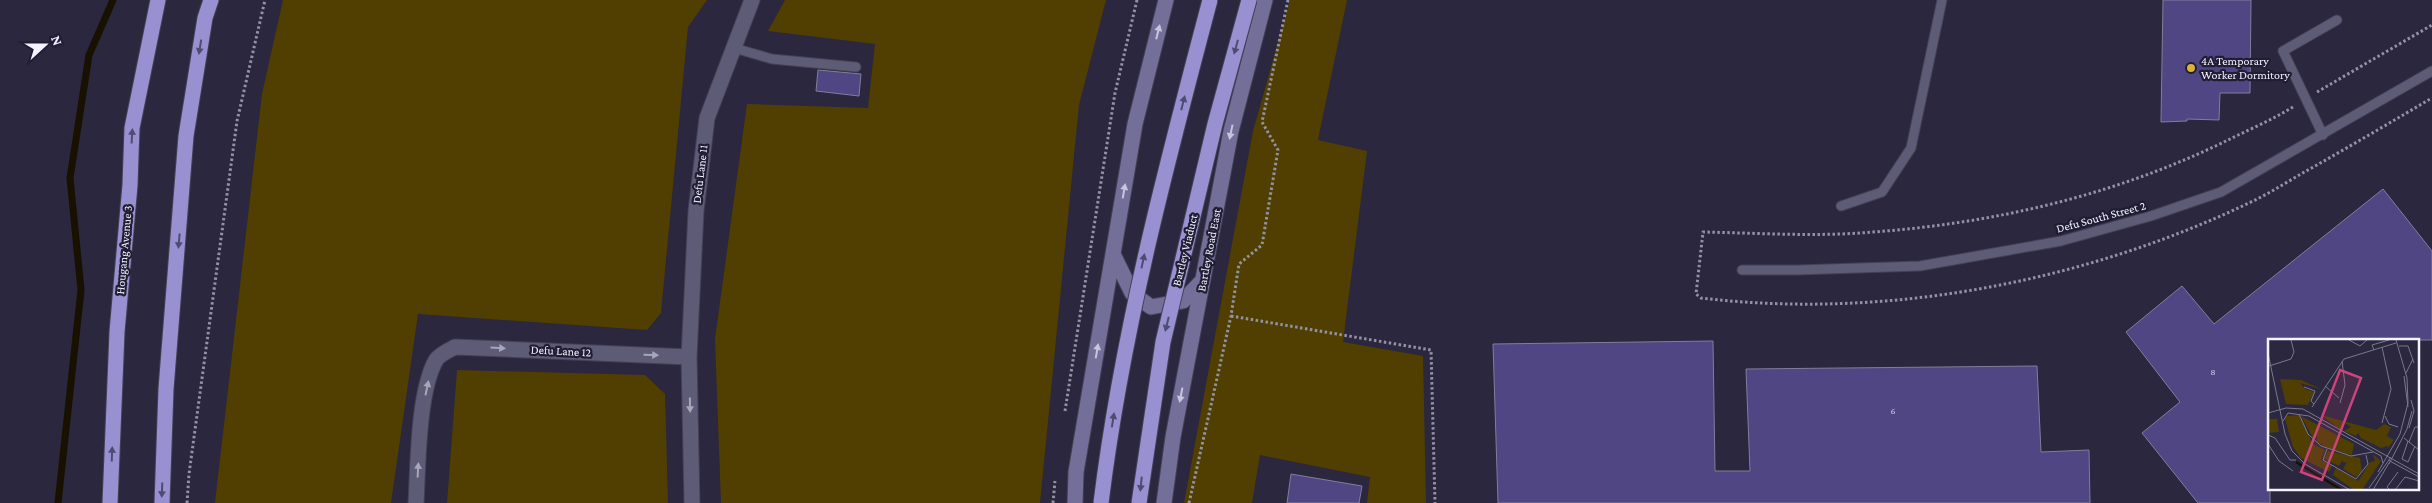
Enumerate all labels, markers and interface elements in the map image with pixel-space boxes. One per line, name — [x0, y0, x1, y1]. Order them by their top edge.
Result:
north arrow — [20, 20, 70, 70]
one-way arrow — [1154, 25, 1162, 40]
text: N — [48, 33, 66, 48]
one-way arrow — [196, 40, 204, 56]
one-way arrow — [1232, 40, 1240, 55]
place label: 4A Temporary Worker Dormitory — [2201, 54, 2290, 82]
marker: 4A Temporary Worker Dormitory — [2185, 62, 2197, 74]
one-way arrow — [1179, 95, 1187, 110]
one-way arrow — [1227, 124, 1235, 140]
one-way arrow — [128, 128, 136, 144]
street label: Defu Lane 11 — [689, 144, 711, 204]
one-way arrow — [1120, 182, 1128, 198]
street label: Defu South Street 2 — [2055, 198, 2148, 236]
street label: Hougang Avenue 3 — [113, 205, 135, 295]
street label: Bartley Road East — [1194, 206, 1224, 293]
street label: Bartley Viaduct — [1169, 212, 1201, 287]
one-way arrow — [174, 233, 182, 249]
one-way arrow — [1140, 252, 1148, 268]
one-way arrow — [1163, 316, 1171, 331]
inset map — [2268, 339, 2420, 490]
street label: Defu Lane 12 — [530, 342, 592, 360]
one-way arrow — [1093, 343, 1101, 359]
one-way arrow — [490, 344, 506, 352]
one-way arrow — [643, 352, 659, 360]
house number: 8 — [2210, 366, 2216, 377]
one-way arrow — [424, 380, 432, 396]
one-way arrow — [1177, 387, 1185, 402]
one-way arrow — [686, 398, 694, 414]
house number: 6 — [1890, 405, 1896, 416]
one-way arrow — [1109, 412, 1117, 428]
one-way arrow — [108, 446, 116, 462]
one-way arrow — [414, 461, 422, 477]
one-way arrow — [1136, 476, 1144, 492]
one-way arrow — [158, 482, 166, 498]

